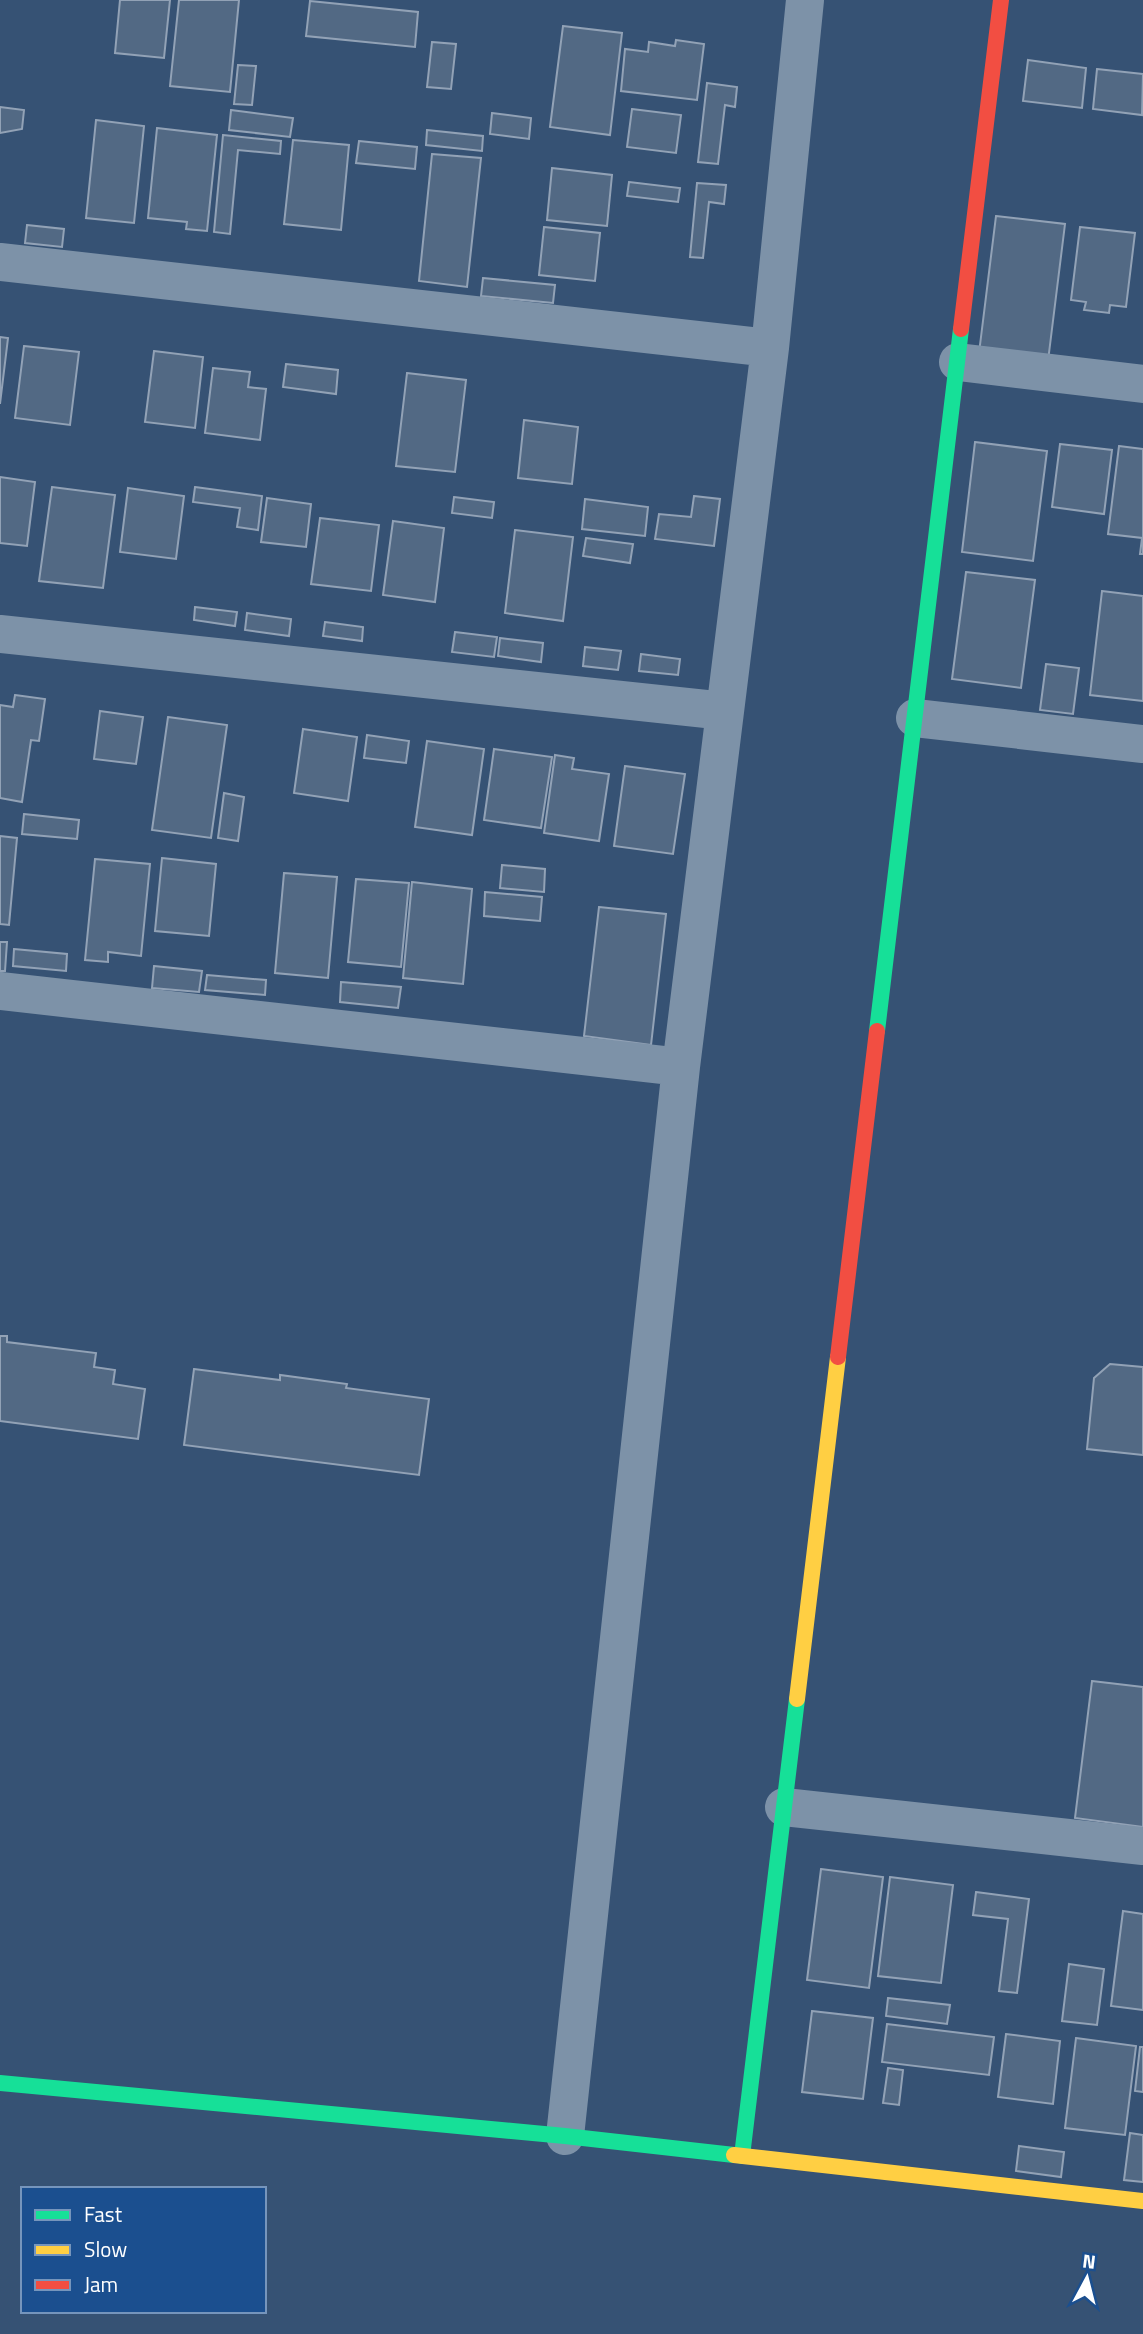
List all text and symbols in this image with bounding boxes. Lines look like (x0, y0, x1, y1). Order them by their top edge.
legend (21, 2187, 266, 2313)
text: Fast (84, 2198, 123, 2230)
text: Slow (84, 2233, 127, 2265)
north arrow (1052, 2243, 1122, 2313)
text: N (1081, 2245, 1097, 2276)
text: Jam (84, 2268, 118, 2300)

